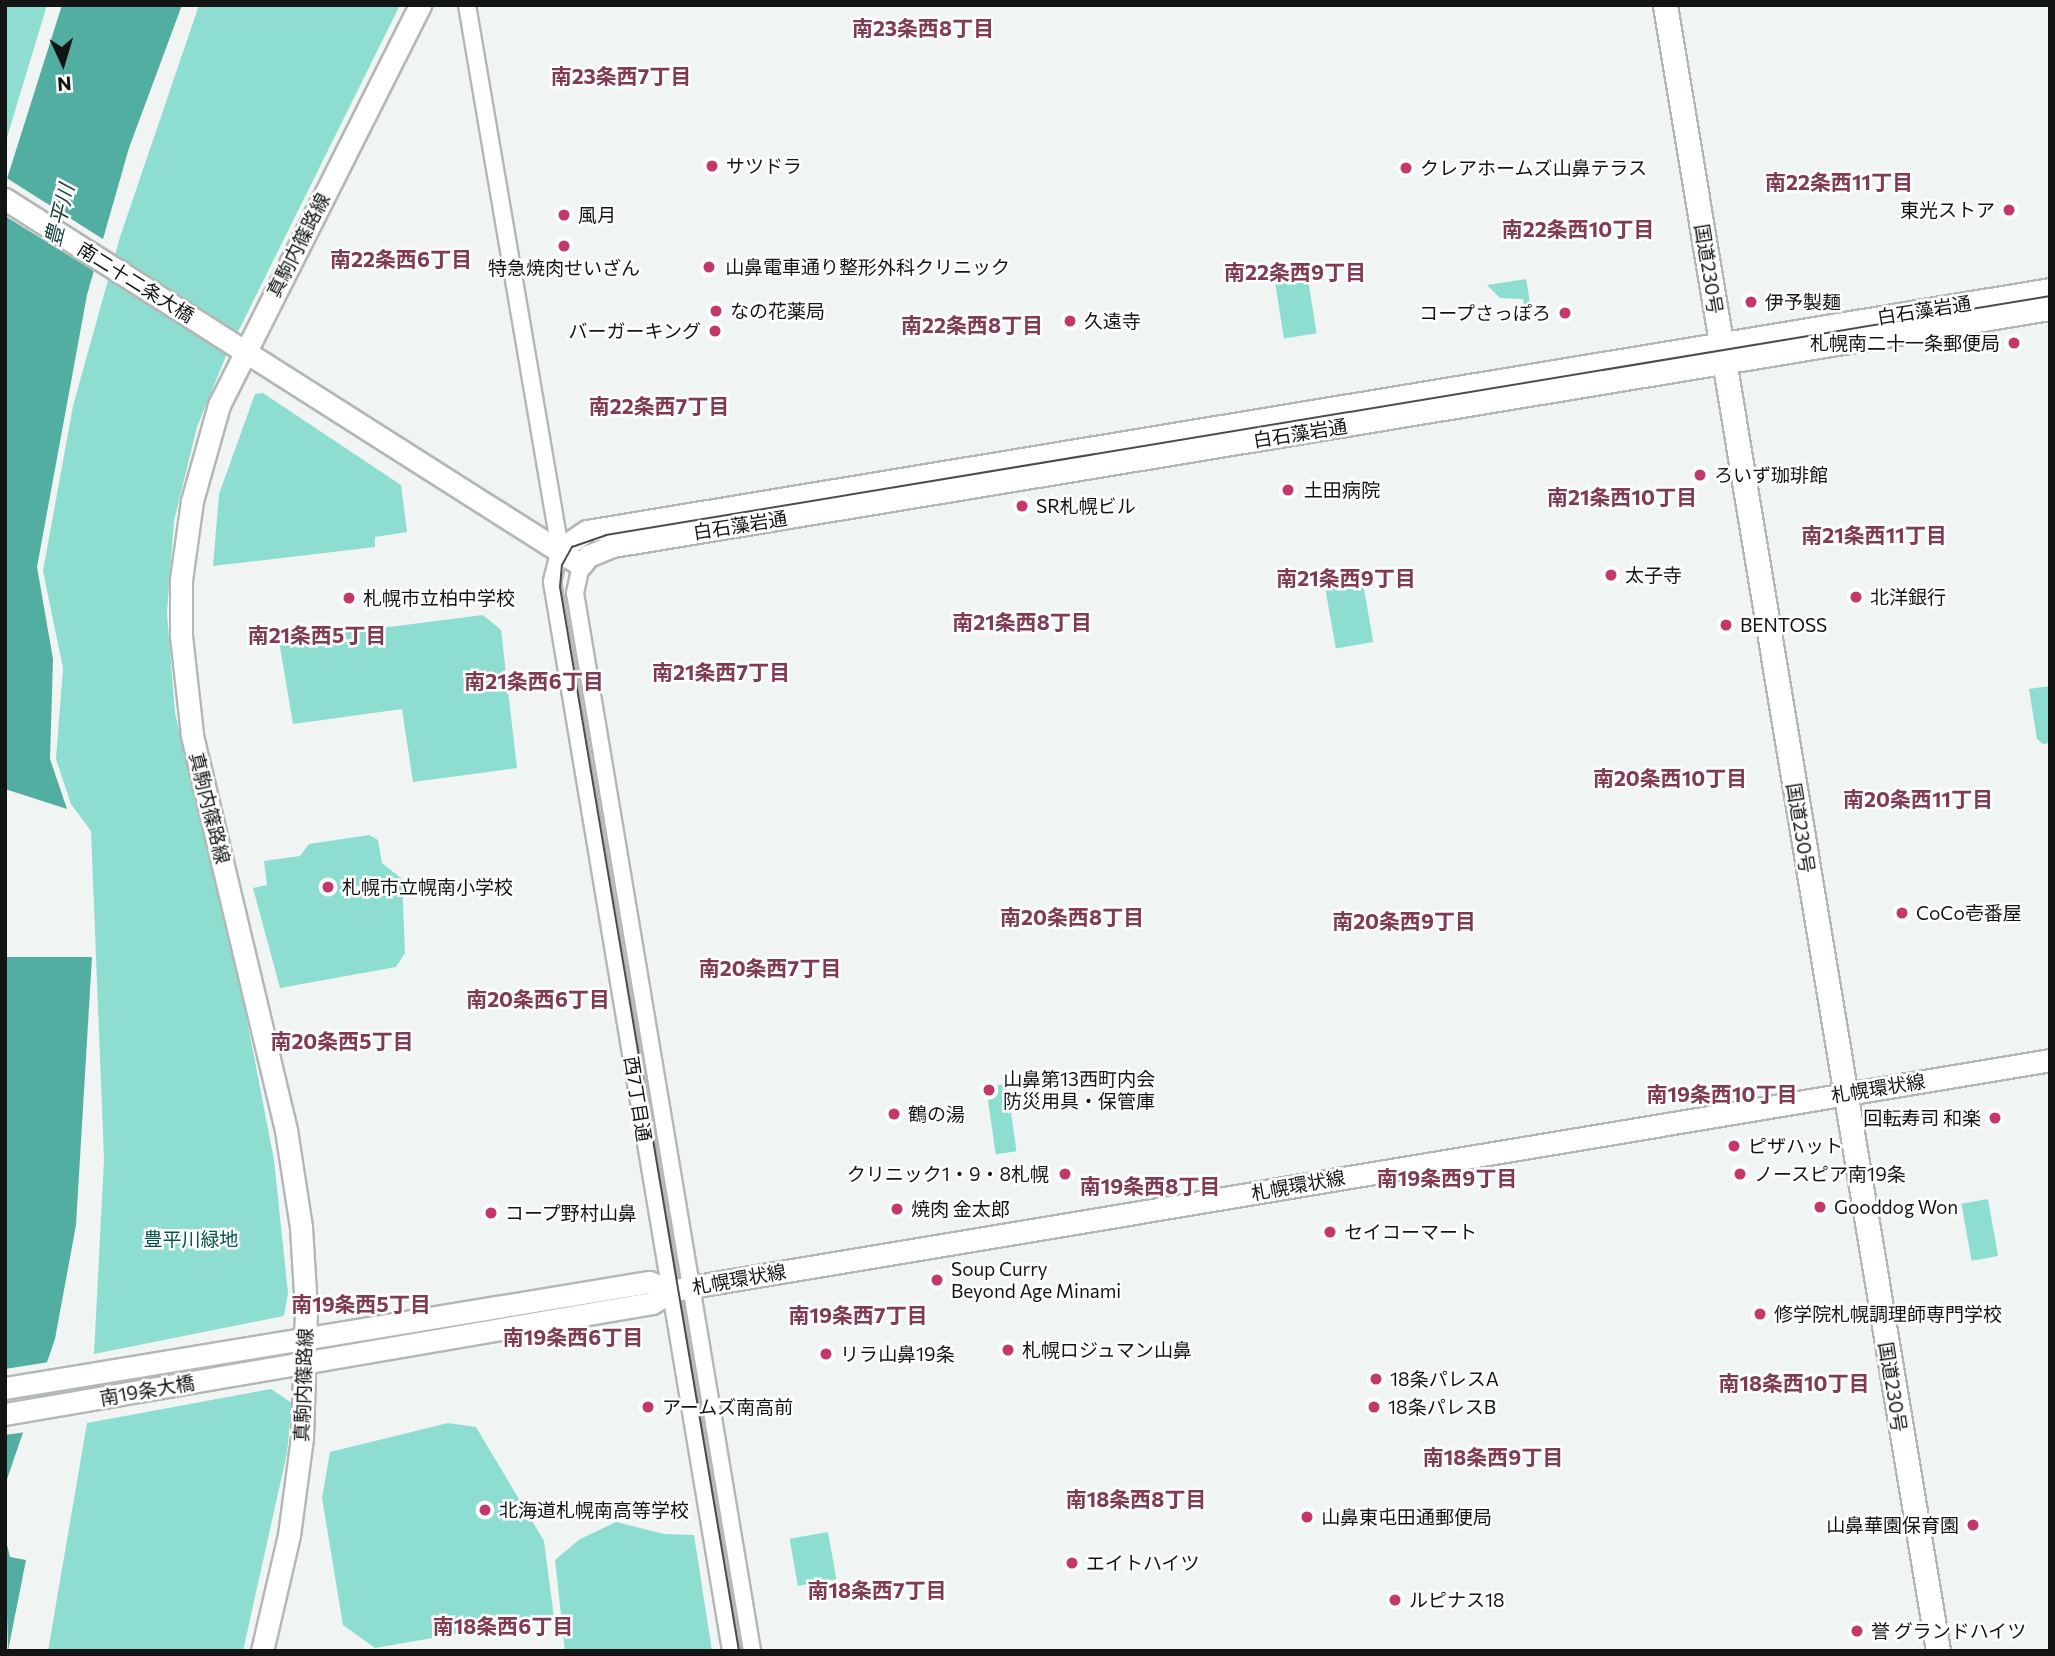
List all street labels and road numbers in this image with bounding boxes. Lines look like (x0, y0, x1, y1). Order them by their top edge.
street label: 真駒内篠路線 (262, 189, 334, 301)
street label: 国道230号 (1691, 222, 1727, 316)
street label: 南二十二条大橋 (74, 237, 198, 327)
street label: 白石藻岩通 (1875, 291, 1973, 329)
street label: 白石藻岩通 (1251, 414, 1349, 452)
street label: 白石藻岩通 (691, 506, 789, 544)
street label: 真駒内篠路線 (185, 750, 235, 866)
street label: 国道230号 (1783, 781, 1819, 875)
street label: 西7丁目通 (620, 1055, 656, 1143)
street label: 札幌環状線 (1829, 1069, 1927, 1107)
street label: 札幌環状線 (1249, 1166, 1347, 1204)
street label: 札幌環状線 (690, 1260, 788, 1298)
street label: 真駒内篠路線 (290, 1328, 316, 1442)
street label: 国道230号 (1875, 1340, 1911, 1434)
street label: 南19条大橋 (98, 1370, 196, 1410)

